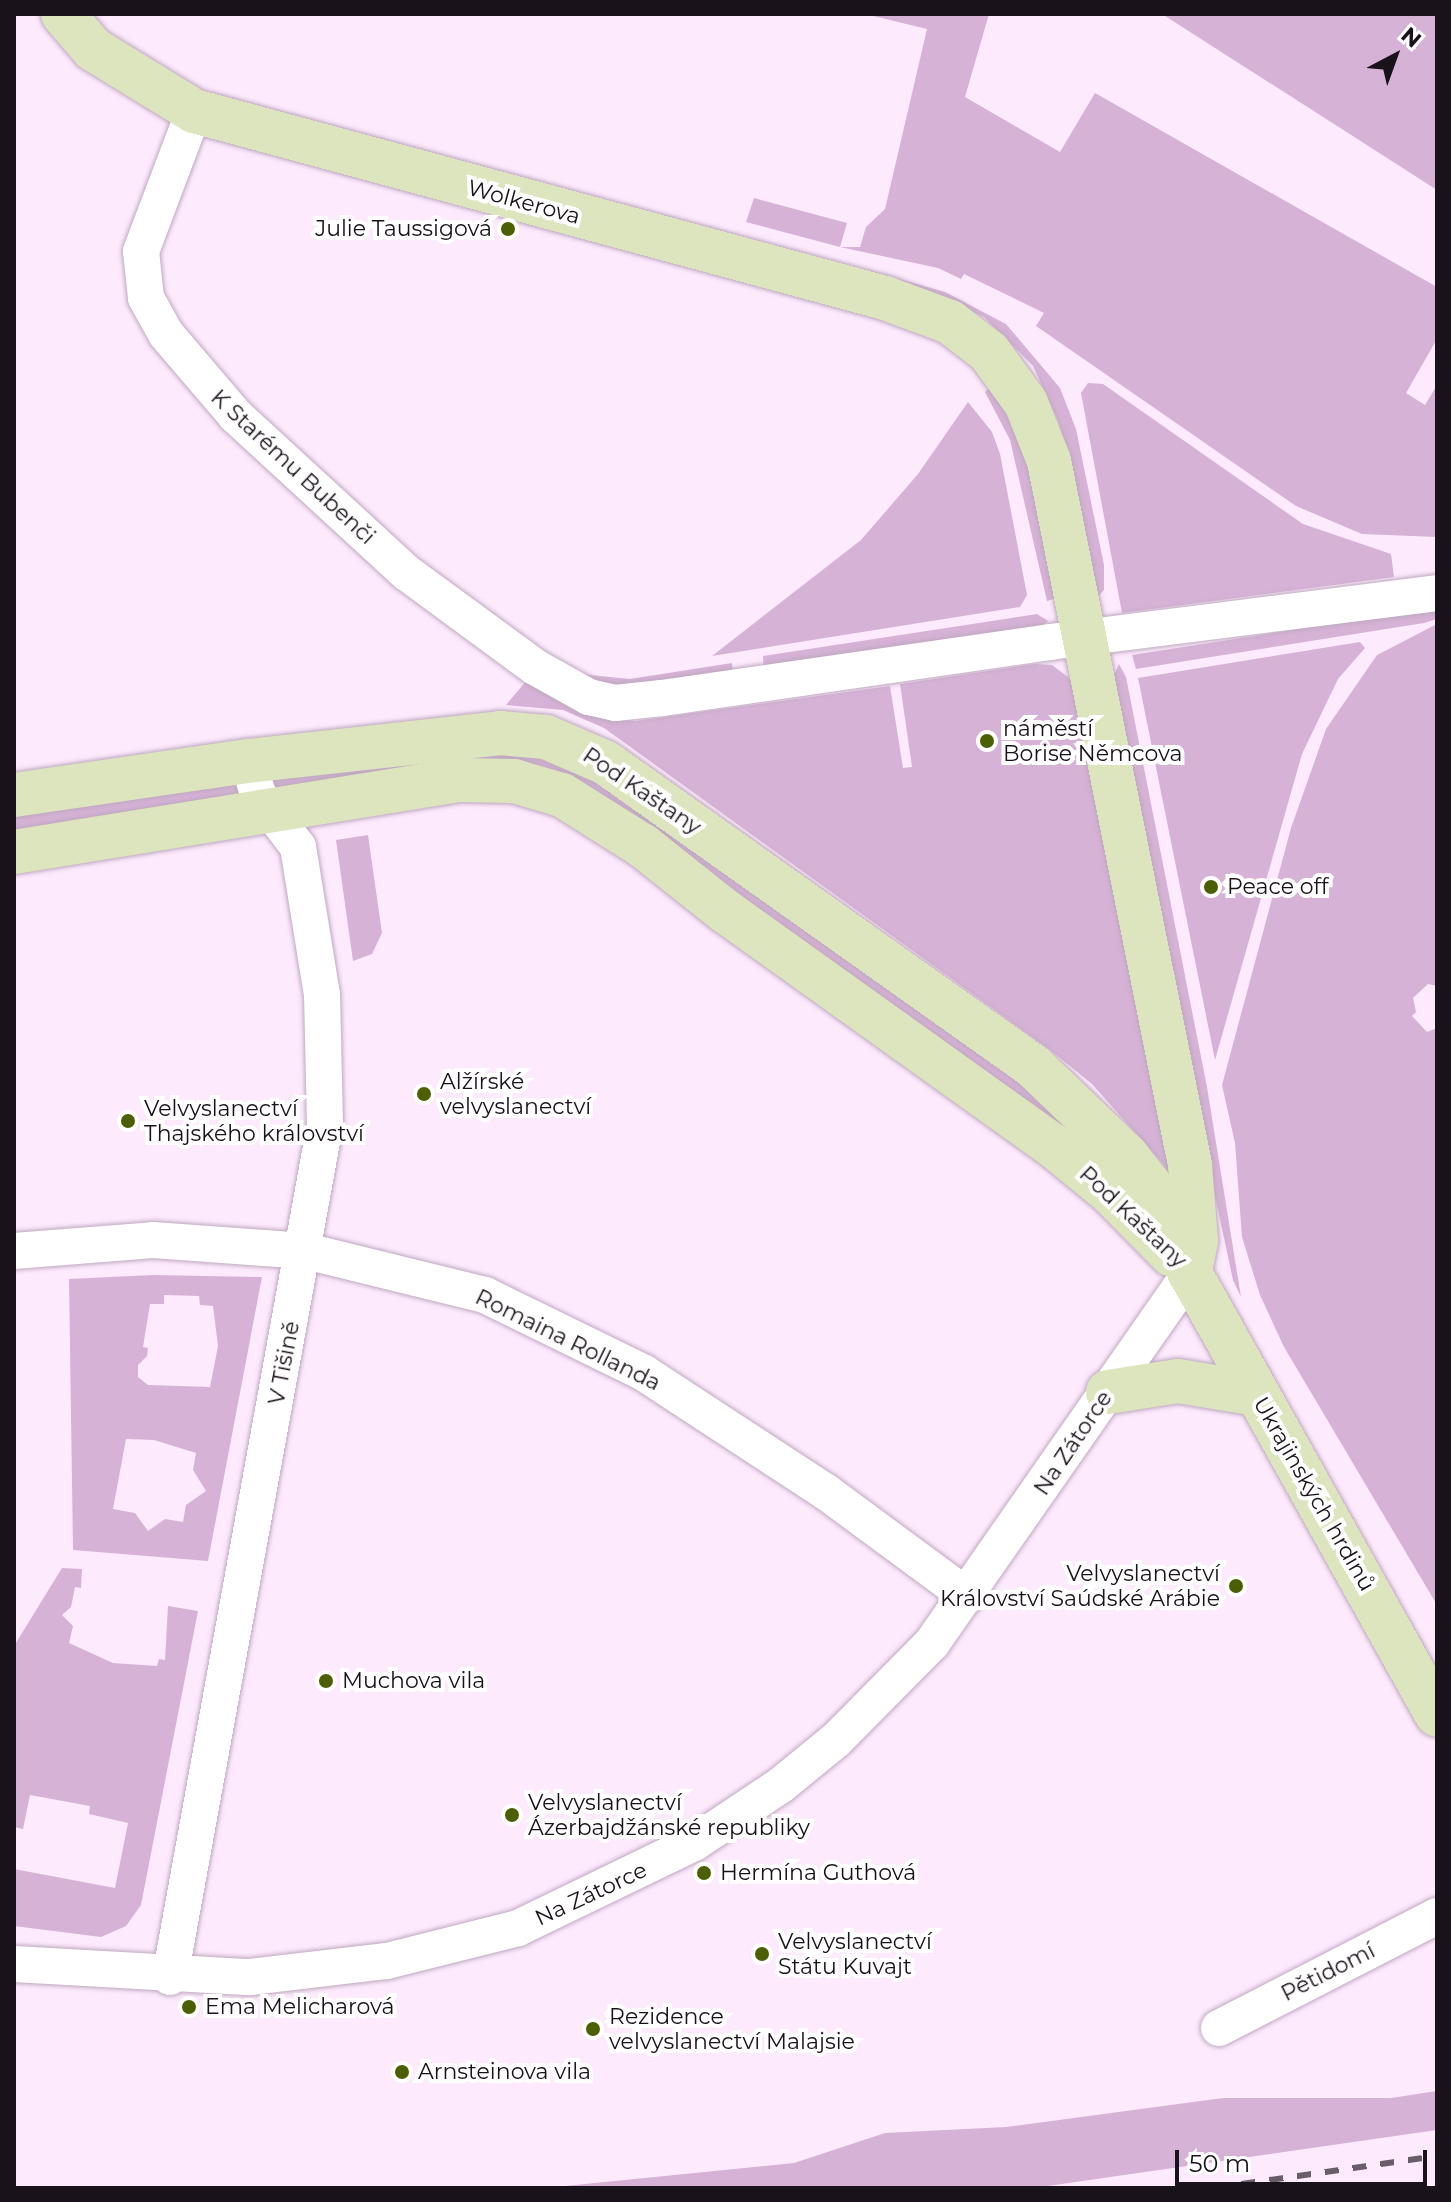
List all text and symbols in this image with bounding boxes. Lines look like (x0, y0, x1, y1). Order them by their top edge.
north arrow (1355, 16, 1435, 96)
text: N (1396, 21, 1427, 54)
street label: Wolkerova (465, 174, 583, 230)
place label: Julie Taussigová (315, 216, 492, 242)
marker: Julie Taussigová (499, 220, 517, 238)
street label: K Starému Bubenči (205, 384, 381, 550)
place label: náměstí Borise Němcova (1003, 715, 1182, 766)
marker: náměstí Borise Němcova (978, 732, 996, 750)
street label: Pod Kaštany (578, 742, 706, 840)
place label: Peace off (1227, 874, 1328, 900)
marker: Peace off (1202, 878, 1220, 896)
place label: Alžírské velvyslanectví (440, 1068, 591, 1120)
marker: Alžírské velvyslanectví (415, 1085, 433, 1103)
place label: Velvyslanectví Thajského království (144, 1095, 364, 1146)
marker: Velvyslanectví Thajského království (119, 1112, 137, 1130)
street label: Pod Kaštany (1074, 1161, 1192, 1273)
street label: Romaina Rollanda (471, 1284, 665, 1396)
street label: V Tišině (263, 1319, 305, 1407)
street label: Na Zátorce (1028, 1386, 1118, 1500)
street label: Ukrajinských hrdinů (1248, 1392, 1380, 1596)
place label: Velvyslanectví Království Saúdské Arábie (940, 1560, 1220, 1612)
marker: Velvyslanectví Království Saúdské Arábie (1227, 1577, 1245, 1595)
place label: Muchova vila (342, 1668, 485, 1694)
marker: Muchova vila (317, 1672, 335, 1690)
place label: Velvyslanectví Ázerbajdžánské republiky (528, 1789, 810, 1840)
marker: Velvyslanectví Ázerbajdžánské republiky (503, 1806, 521, 1824)
street label: Na Zátorce (531, 1857, 651, 1931)
place label: Hermína Guthová (720, 1860, 916, 1886)
marker: Hermína Guthová (695, 1864, 713, 1882)
place label: Velvyslanectví Státu Kuvajt (778, 1928, 932, 1980)
street label: Pětidomí (1277, 1937, 1379, 2007)
marker: Velvyslanectví Státu Kuvajt (753, 1945, 771, 1963)
place label: Ema Melicharová (205, 1994, 394, 2020)
marker: Ema Melicharová (180, 1998, 198, 2016)
place label: Rezidence velvyslanectví Malajsie (609, 2003, 855, 2054)
marker: Rezidence velvyslanectví Malajsie (584, 2020, 602, 2038)
place label: Arnsteinova vila (418, 2059, 591, 2085)
marker: Arnsteinova vila (393, 2063, 411, 2081)
scale bar (1179, 2134, 1431, 2184)
text: 50 m (1189, 2149, 1250, 2178)

